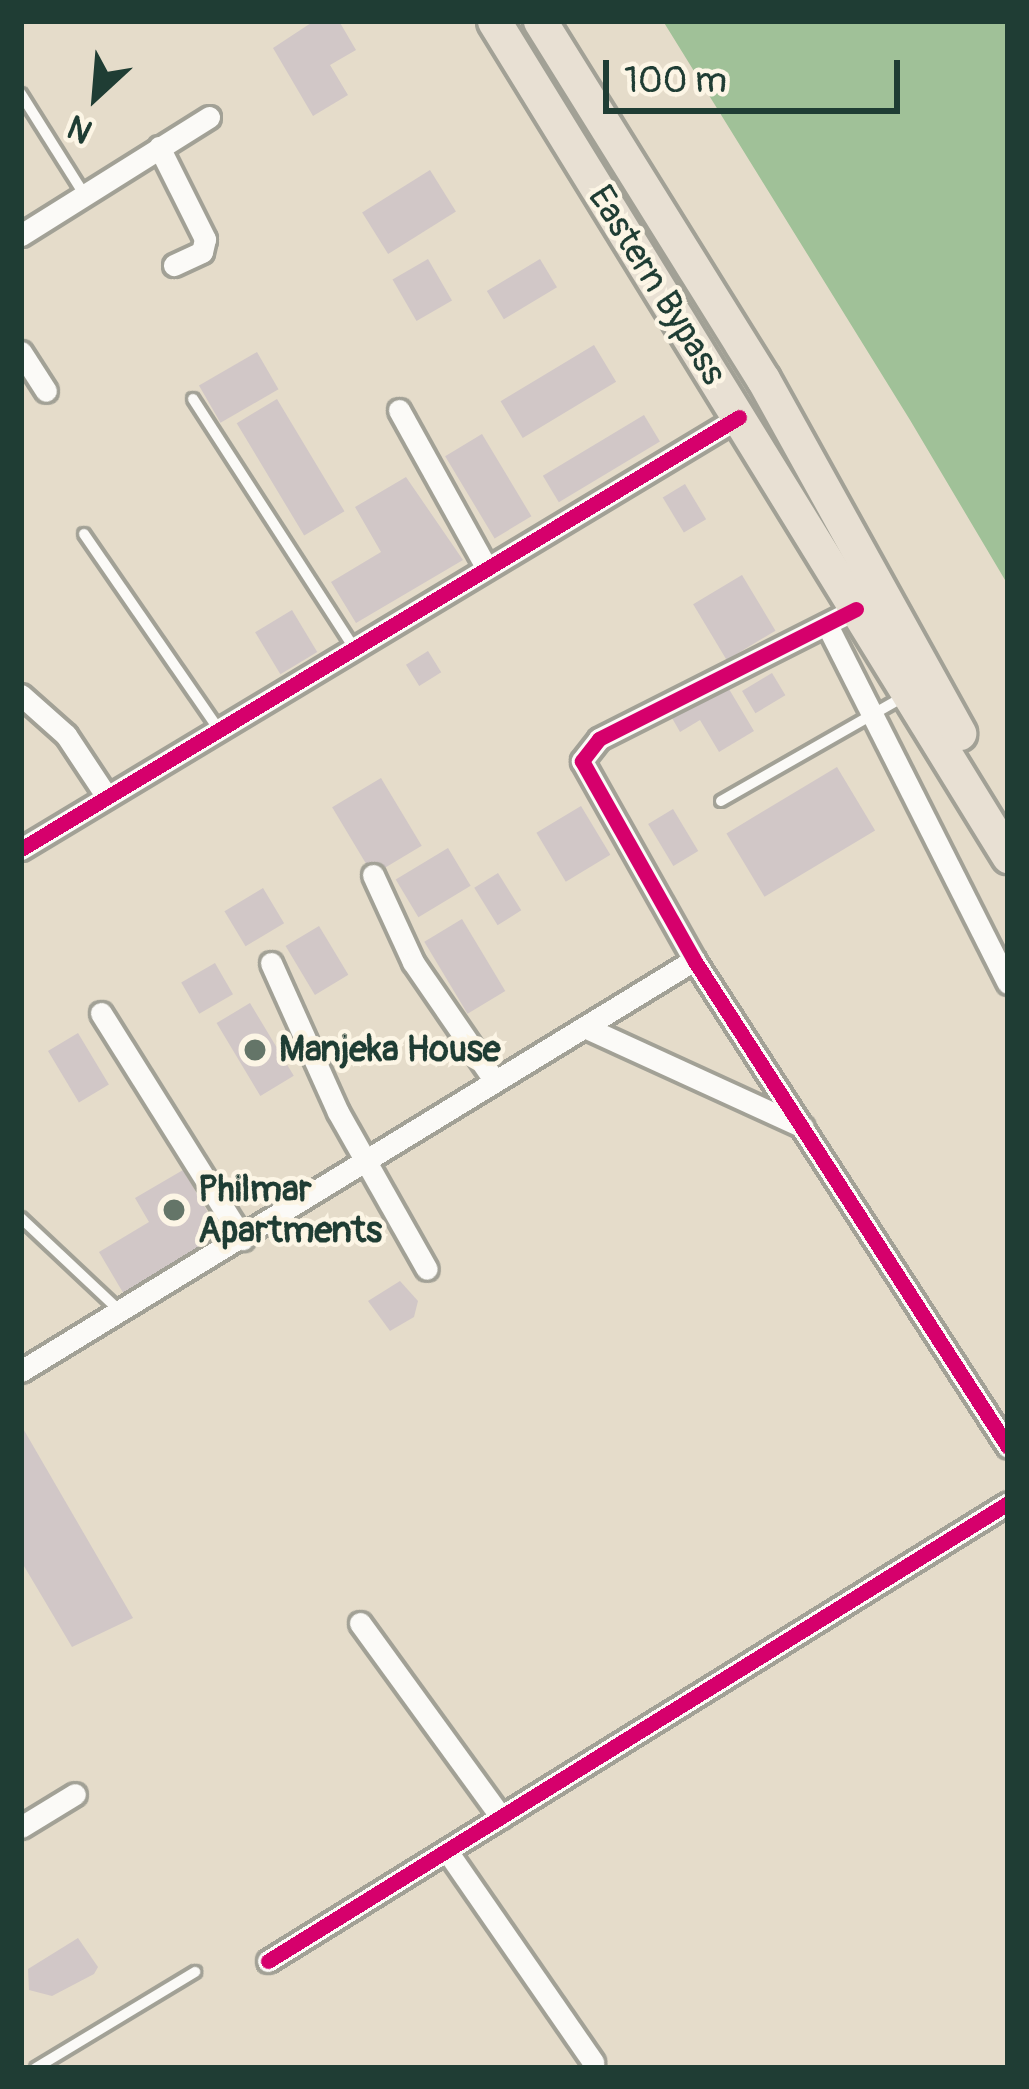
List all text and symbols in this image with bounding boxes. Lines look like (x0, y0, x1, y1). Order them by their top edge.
north arrow (36, 36, 156, 156)
scale bar (609, 36, 906, 110)
text: 100 m (624, 58, 727, 103)
text: N (61, 105, 99, 152)
street label: Eastern Bypass (579, 178, 735, 392)
place label: Manjeka House (279, 1028, 501, 1072)
marker: Manjeka House (242, 1037, 268, 1063)
place label: Philmar Apartments (198, 1167, 382, 1252)
marker: Philmar Apartments (161, 1197, 187, 1223)

